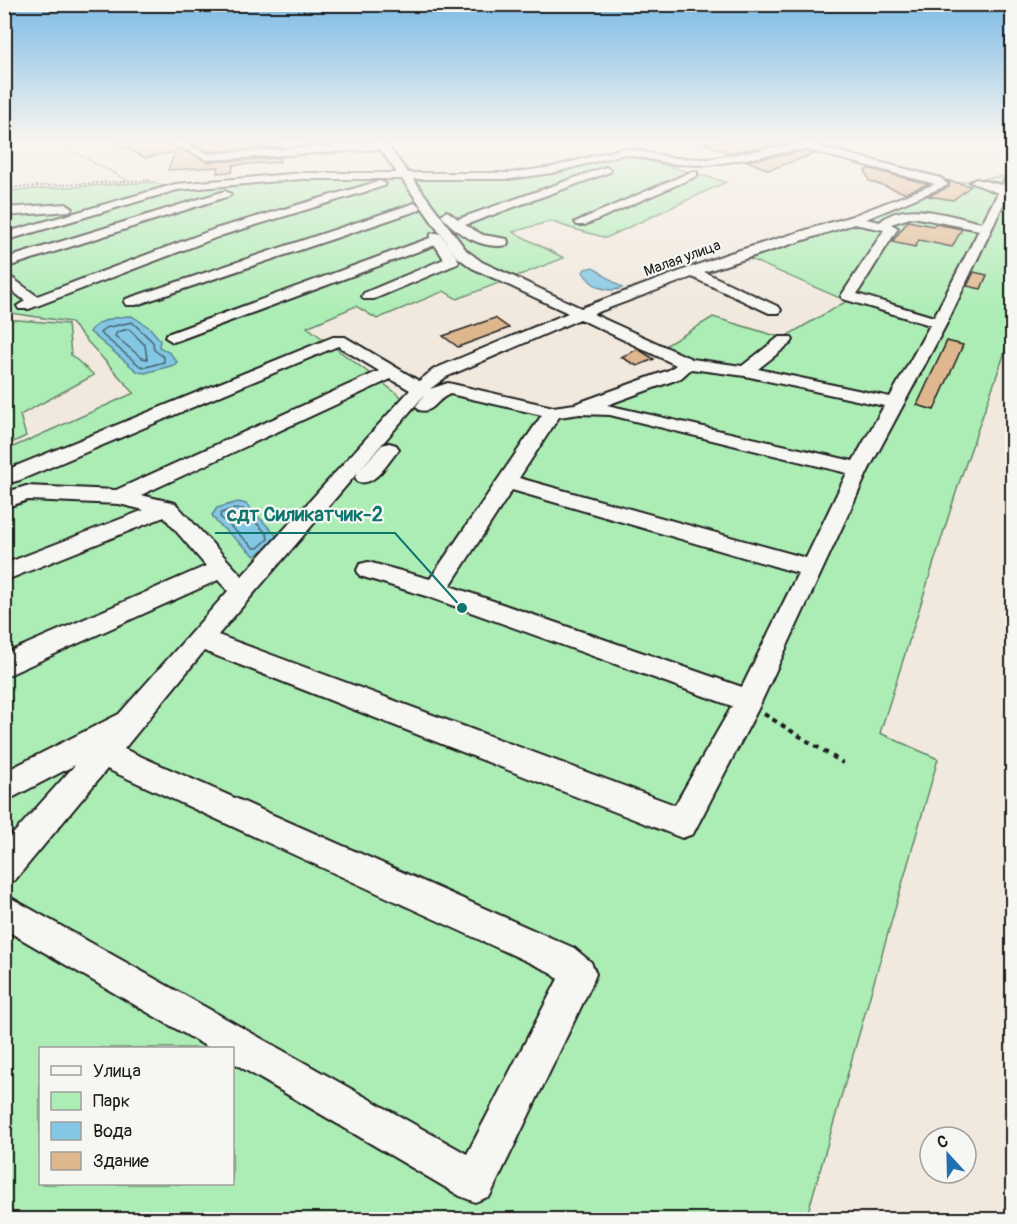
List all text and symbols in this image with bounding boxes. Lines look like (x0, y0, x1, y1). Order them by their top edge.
street label: Малая улица (641, 236, 723, 281)
callout: сдт Силикатчик-2 (215, 495, 395, 533)
text: сдт Силикатчик-2 (226, 502, 383, 527)
legend (39, 1047, 234, 1185)
text: Улица (93, 1060, 141, 1083)
text: Парк (93, 1090, 130, 1113)
text: Вода (93, 1120, 132, 1143)
north arrow (918, 1125, 978, 1185)
text: С (934, 1131, 951, 1153)
text: Здание (93, 1150, 149, 1173)

